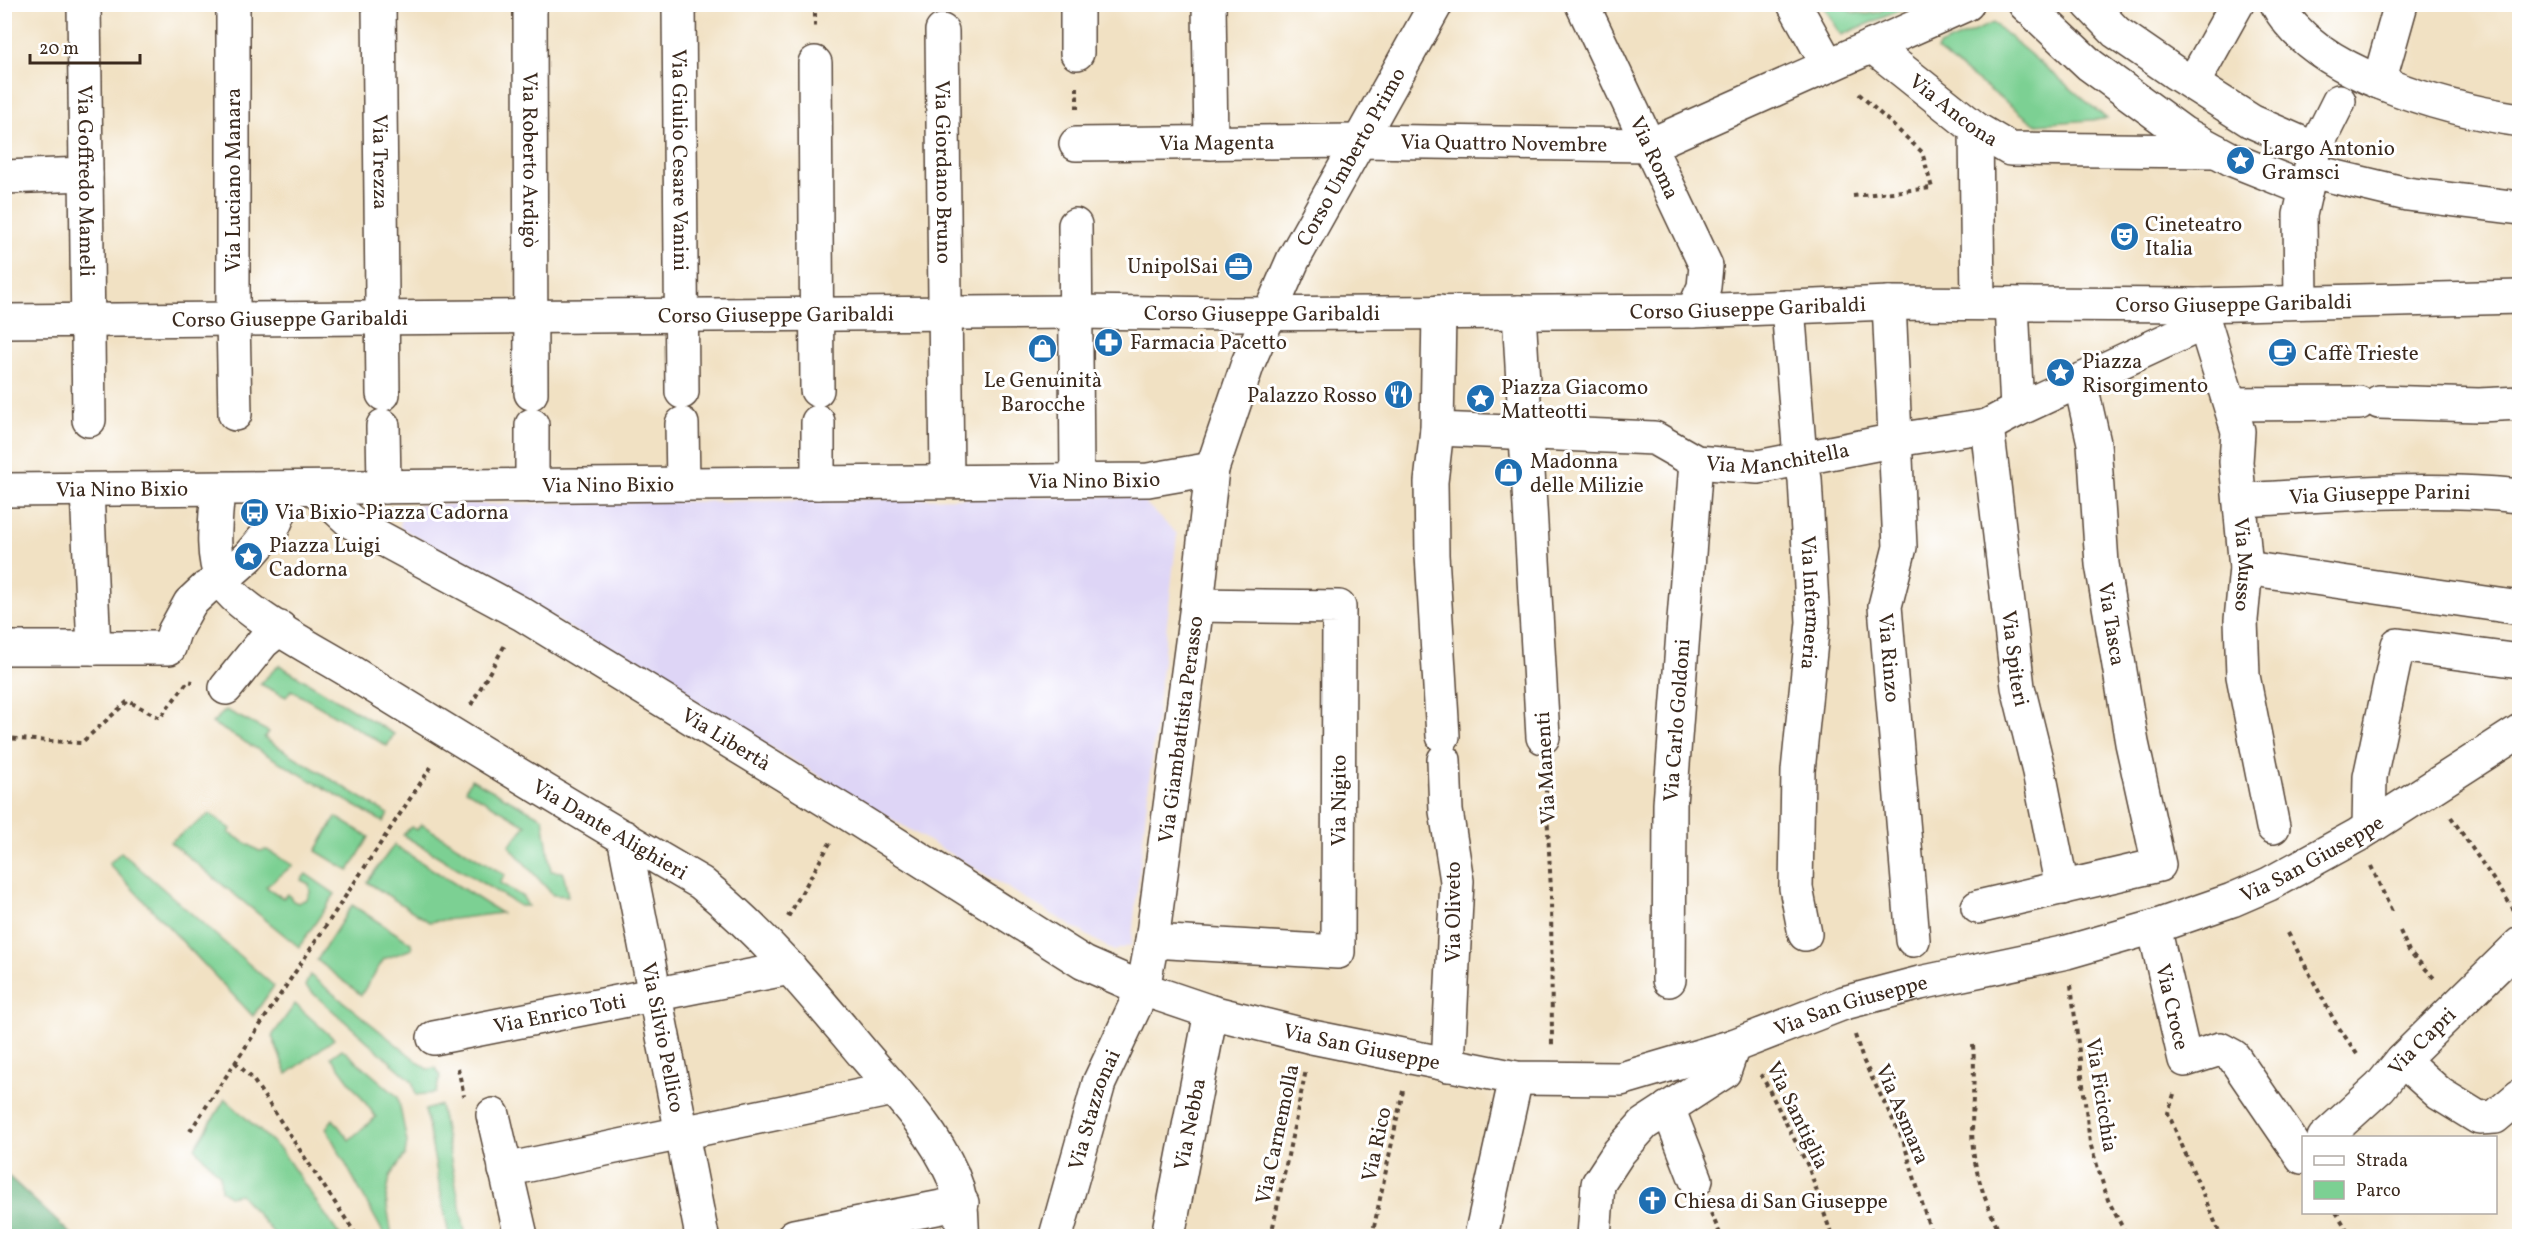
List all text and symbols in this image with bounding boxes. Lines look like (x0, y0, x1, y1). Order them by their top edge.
scale bar (30, 27, 140, 65)
text: 20 m (39, 37, 79, 62)
street label: Via Giulio Cesare Vanini (663, 49, 694, 271)
street label: Corso Umberto Primo (1290, 63, 1414, 252)
street label: Via Ancona (1902, 68, 2003, 155)
street label: Via Roberto Ardigò (514, 72, 544, 248)
street label: Via Giordano Bruno (927, 80, 958, 264)
street label: Via Goffredo Mameli (69, 85, 100, 277)
street label: Via Luciano Manara (220, 88, 249, 272)
street label: Via Roma (1621, 112, 1685, 205)
street label: Via Trezza (364, 114, 394, 210)
street label: Via Magenta (1159, 129, 1275, 159)
street label: Via Quattro Novembre (1400, 129, 1608, 160)
place label: Largo Antonio Gramsci (2262, 135, 2395, 188)
place icon: Largo Antonio Gramsci (2225, 144, 2257, 176)
place label: Cineteatro Italia (2145, 211, 2242, 264)
theatre icon: Cineteatro Italia (2108, 220, 2140, 252)
office icon: UnipolSai (1223, 250, 1255, 282)
place label: UnipolSai (1127, 253, 1218, 282)
street label: Corso Giuseppe Garibaldi (2116, 288, 2352, 321)
street label: Corso Giuseppe Garibaldi (1630, 291, 1867, 327)
street label: Corso Giuseppe Garibaldi (1144, 300, 1380, 330)
street label: Corso Giuseppe Garibaldi (658, 301, 894, 332)
street label: Corso Giuseppe Garibaldi (172, 305, 408, 336)
pharmacy icon: Farmacia Pacetto (1093, 326, 1125, 358)
place label: Farmacia Pacetto (1130, 329, 1287, 358)
shop icon: Le Genuinità Barocche (1027, 333, 1059, 365)
cafe icon: Caffè Trieste (2267, 337, 2299, 369)
place label: Caffè Trieste (2304, 340, 2419, 369)
place label: Piazza Risorgimento (2082, 348, 2208, 401)
place icon: Piazza Risorgimento (2045, 357, 2077, 389)
place label: Le Genuinità Barocche (984, 367, 1102, 420)
place label: Piazza Giacomo Matteotti (1501, 374, 1648, 427)
restaurant icon: Palazzo Rosso (1382, 379, 1414, 411)
place label: Palazzo Rosso (1247, 382, 1377, 411)
place icon: Piazza Giacomo Matteotti (1464, 383, 1496, 415)
street label: Via Manchitella (1705, 436, 1852, 483)
place label: Madonna delle Milizie (1530, 448, 1644, 501)
shop icon: Madonna delle Milizie (1493, 457, 1525, 489)
street label: Via Nino Bixio (1028, 465, 1163, 497)
street label: Via Nino Bixio (542, 471, 674, 501)
street label: Via Nino Bixio (56, 475, 188, 506)
street label: Via Giuseppe Parini (2288, 478, 2471, 513)
bus stop icon: Via Bixio-Piazza Cadorna (238, 496, 270, 528)
place label: Via Bixio-Piazza Cadorna (275, 499, 509, 528)
street label: Via Musso (2225, 516, 2259, 613)
place label: Piazza Luigi Cadorna (269, 532, 381, 585)
street label: Via Infermeria (1792, 535, 1827, 671)
place icon: Piazza Luigi Cadorna (232, 541, 264, 573)
street label: Via Tasca (2090, 580, 2131, 668)
street label: Via Spiteri (1993, 609, 2035, 710)
street label: Via Rinzo (1870, 612, 1906, 704)
street label: Via Giambattista Perasso (1152, 614, 1211, 845)
street label: Via Carlo Goldoni (1657, 638, 1699, 803)
street label: Via Libertà (675, 702, 776, 779)
street label: Via Manenti (1529, 711, 1564, 825)
street label: Via Nigito (1325, 754, 1355, 846)
street label: Via Dante Alighieri (526, 773, 692, 888)
street label: Via San Giuseppe (2236, 809, 2390, 911)
street label: Via Oliveto (1440, 861, 1469, 963)
street label: Via Silvio Pellico (633, 960, 691, 1115)
street label: Via Croce (2147, 961, 2195, 1053)
street label: Via San Giuseppe (1770, 969, 1930, 1045)
street label: Via Enrico Toti (491, 988, 629, 1042)
street label: Via Capri (2382, 1001, 2463, 1082)
street label: Via San Giuseppe (1280, 1017, 1443, 1078)
street label: Via Ficicchia (2077, 1036, 2124, 1154)
street label: Via Stazzonai (1062, 1045, 1129, 1174)
street label: Via Santiglia (1758, 1057, 1835, 1174)
street label: Via Asmara (1867, 1060, 1936, 1169)
street label: Via Carnemolla (1249, 1062, 1307, 1207)
street label: Via Nebba (1168, 1076, 1214, 1173)
street label: Via Rico (1355, 1104, 1400, 1184)
legend (2302, 1136, 2497, 1214)
text: Strada (2356, 1149, 2408, 1174)
text: Parco (2356, 1179, 2401, 1204)
church icon: Chiesa di San Giuseppe (1637, 1185, 1669, 1217)
place label: Chiesa di San Giuseppe (1674, 1188, 1888, 1217)

